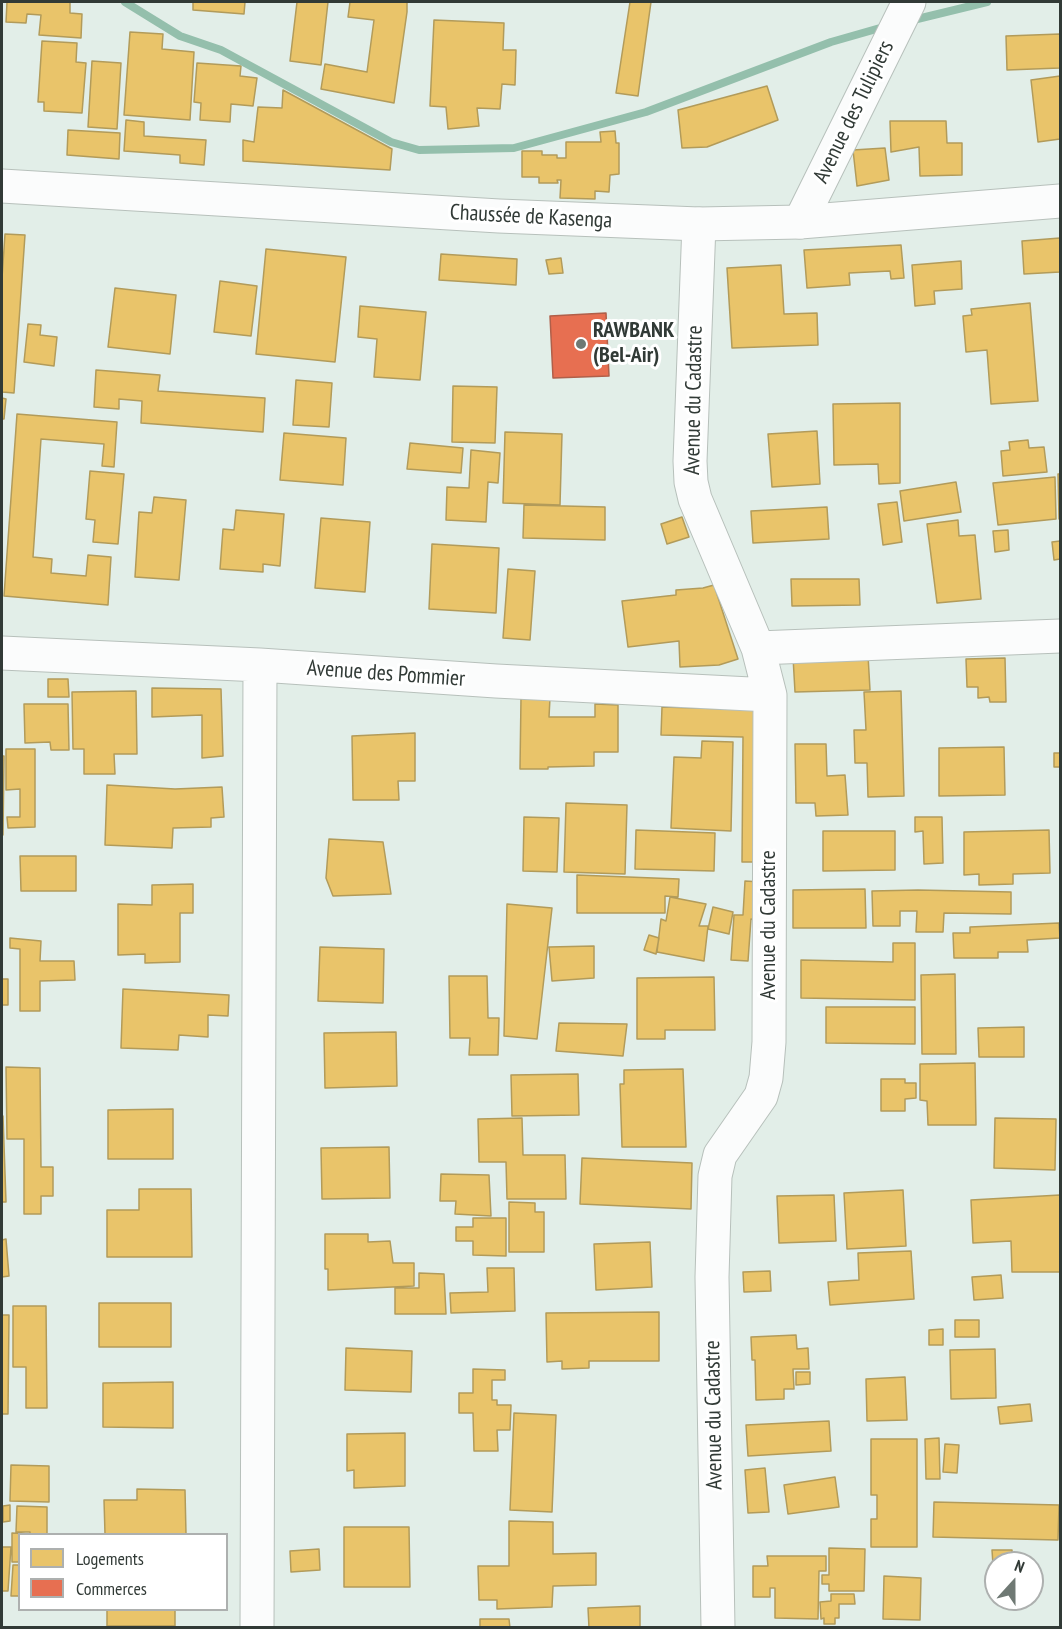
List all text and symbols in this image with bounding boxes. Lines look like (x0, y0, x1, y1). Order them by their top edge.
street label: Avenue des Tulipiers (808, 36, 900, 188)
street label: Chaussée de Kasenga (449, 200, 613, 234)
place label: RAWBANK (Bel-Air) (593, 318, 674, 370)
street label: Avenue du Cadastre (679, 325, 709, 475)
marker: RAWBANK (Bel-Air) (574, 337, 588, 351)
street label: Avenue des Pommier (306, 655, 466, 693)
street label: Avenue du Cadastre (756, 850, 782, 1000)
street label: Avenue du Cadastre (699, 1340, 729, 1490)
legend (18, 1533, 228, 1611)
text: Logements (76, 1547, 144, 1570)
north arrow (984, 1551, 1044, 1611)
text: N (1012, 1555, 1027, 1577)
text: Commerces (76, 1577, 147, 1600)

